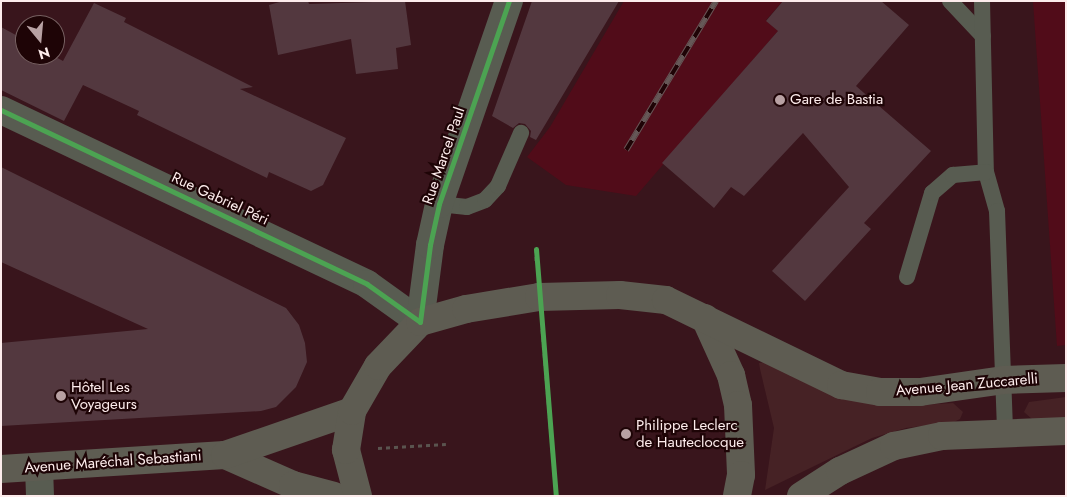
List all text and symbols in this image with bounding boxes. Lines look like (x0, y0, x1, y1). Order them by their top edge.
north arrow (15, 15, 65, 65)
text: N (36, 42, 52, 65)
place label: Gare de Bastia (790, 91, 883, 109)
marker: Gare de Bastia (774, 94, 786, 106)
street label: Rue Marcel Paul (419, 105, 469, 207)
street label: Rue Gabriel Péri (169, 169, 271, 229)
street label: Avenue Jean Zuccarelli (895, 370, 1039, 400)
place label: Hôtel Les Voyageurs (71, 378, 137, 413)
marker: Hôtel Les Voyageurs (55, 390, 67, 402)
place label: Philippe Leclerc de Hauteclocque (636, 416, 744, 451)
marker: Philippe Leclerc de Hauteclocque (620, 428, 632, 440)
street label: Avenue Maréchal Sebastiani (24, 447, 202, 477)

